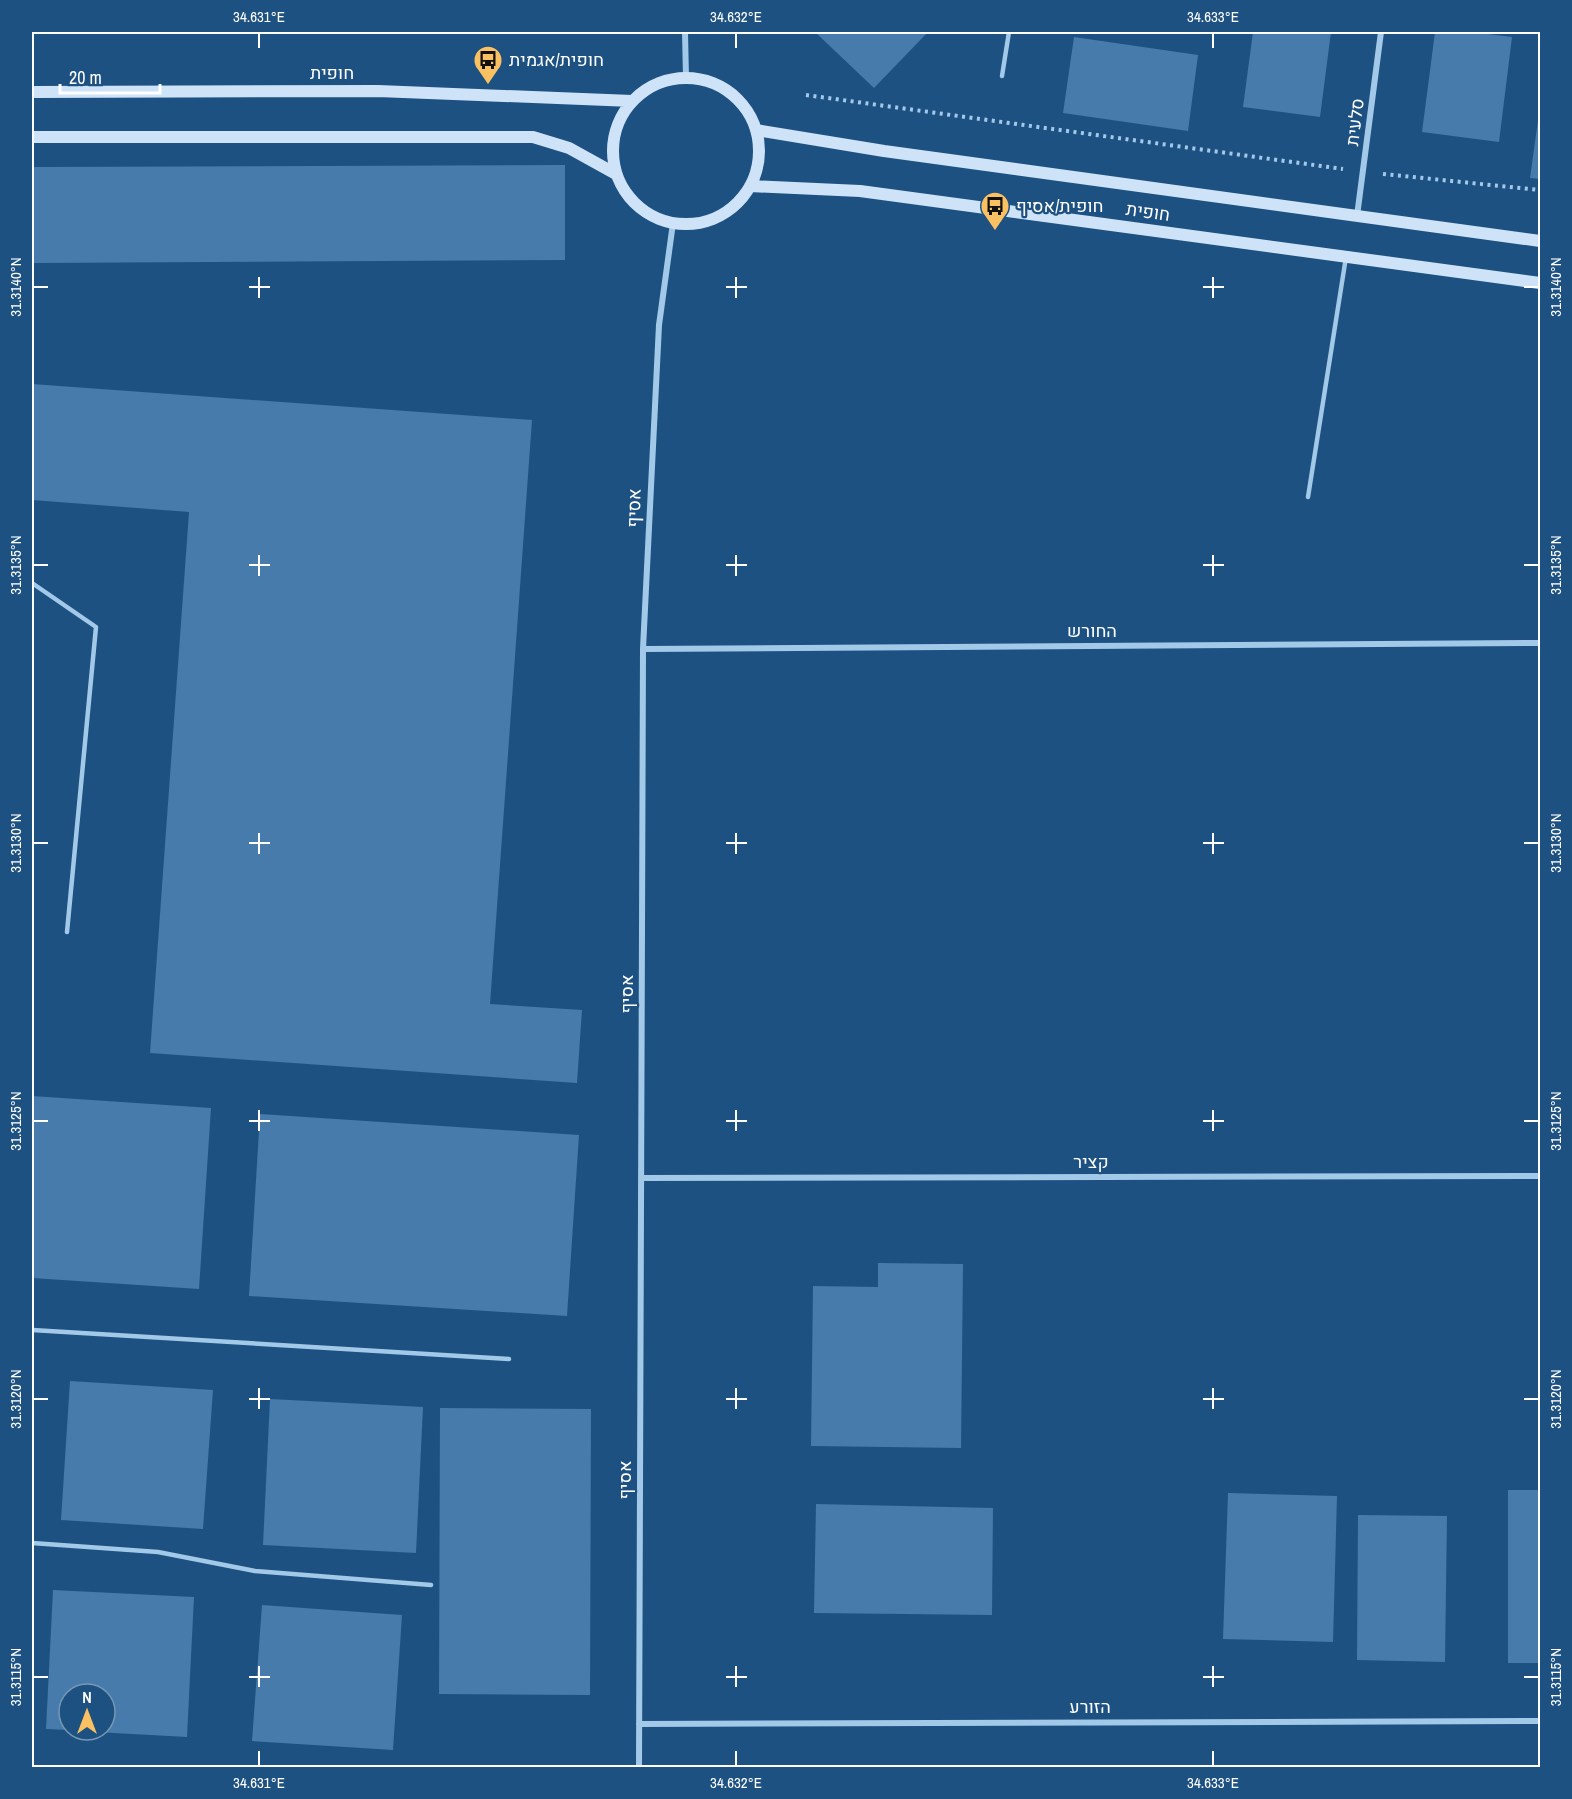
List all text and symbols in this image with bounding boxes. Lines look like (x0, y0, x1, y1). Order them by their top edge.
text: 34.631°E (233, 6, 285, 27)
text: 34.632°E (710, 6, 762, 27)
text: 34.633°E (1187, 6, 1239, 27)
bus stop icon: חופית/אגמית (472, 44, 504, 86)
place label: חופית/אגמית (509, 47, 604, 72)
scale bar (60, 57, 160, 95)
street label: חופית (310, 60, 354, 85)
text: 20 m (69, 65, 102, 90)
street label: סלעית (1339, 97, 1370, 147)
bus stop icon: חופית/אסיף (979, 190, 1011, 232)
place label: חופית/אסיף (1016, 193, 1103, 218)
street label: חופית (1124, 196, 1172, 227)
text: 31.3140°N (5, 257, 26, 317)
text: 31.3140°N (1545, 257, 1566, 317)
street label: אסיף (620, 488, 647, 528)
text: 31.3135°N (5, 535, 26, 595)
text: 31.3135°N (1545, 535, 1566, 595)
street label: החורש (1067, 618, 1117, 643)
text: 31.3130°N (5, 813, 26, 873)
text: 31.3130°N (1545, 813, 1566, 873)
street label: אסיף (614, 974, 639, 1014)
text: 31.3125°N (5, 1091, 26, 1151)
text: 31.3125°N (1545, 1091, 1566, 1151)
street label: קציר (1073, 1149, 1109, 1174)
text: 31.3120°N (5, 1369, 26, 1429)
text: 31.3120°N (1545, 1369, 1566, 1429)
street label: אסיף (612, 1460, 637, 1500)
text: 31.3115°N (5, 1648, 26, 1706)
text: 31.3115°N (1545, 1648, 1566, 1706)
north arrow (57, 1682, 117, 1742)
text: N (82, 1686, 92, 1708)
street label: הזורע (1069, 1694, 1111, 1719)
text: 34.631°E (233, 1772, 285, 1793)
text: 34.632°E (710, 1772, 762, 1793)
text: 34.633°E (1187, 1772, 1239, 1793)

